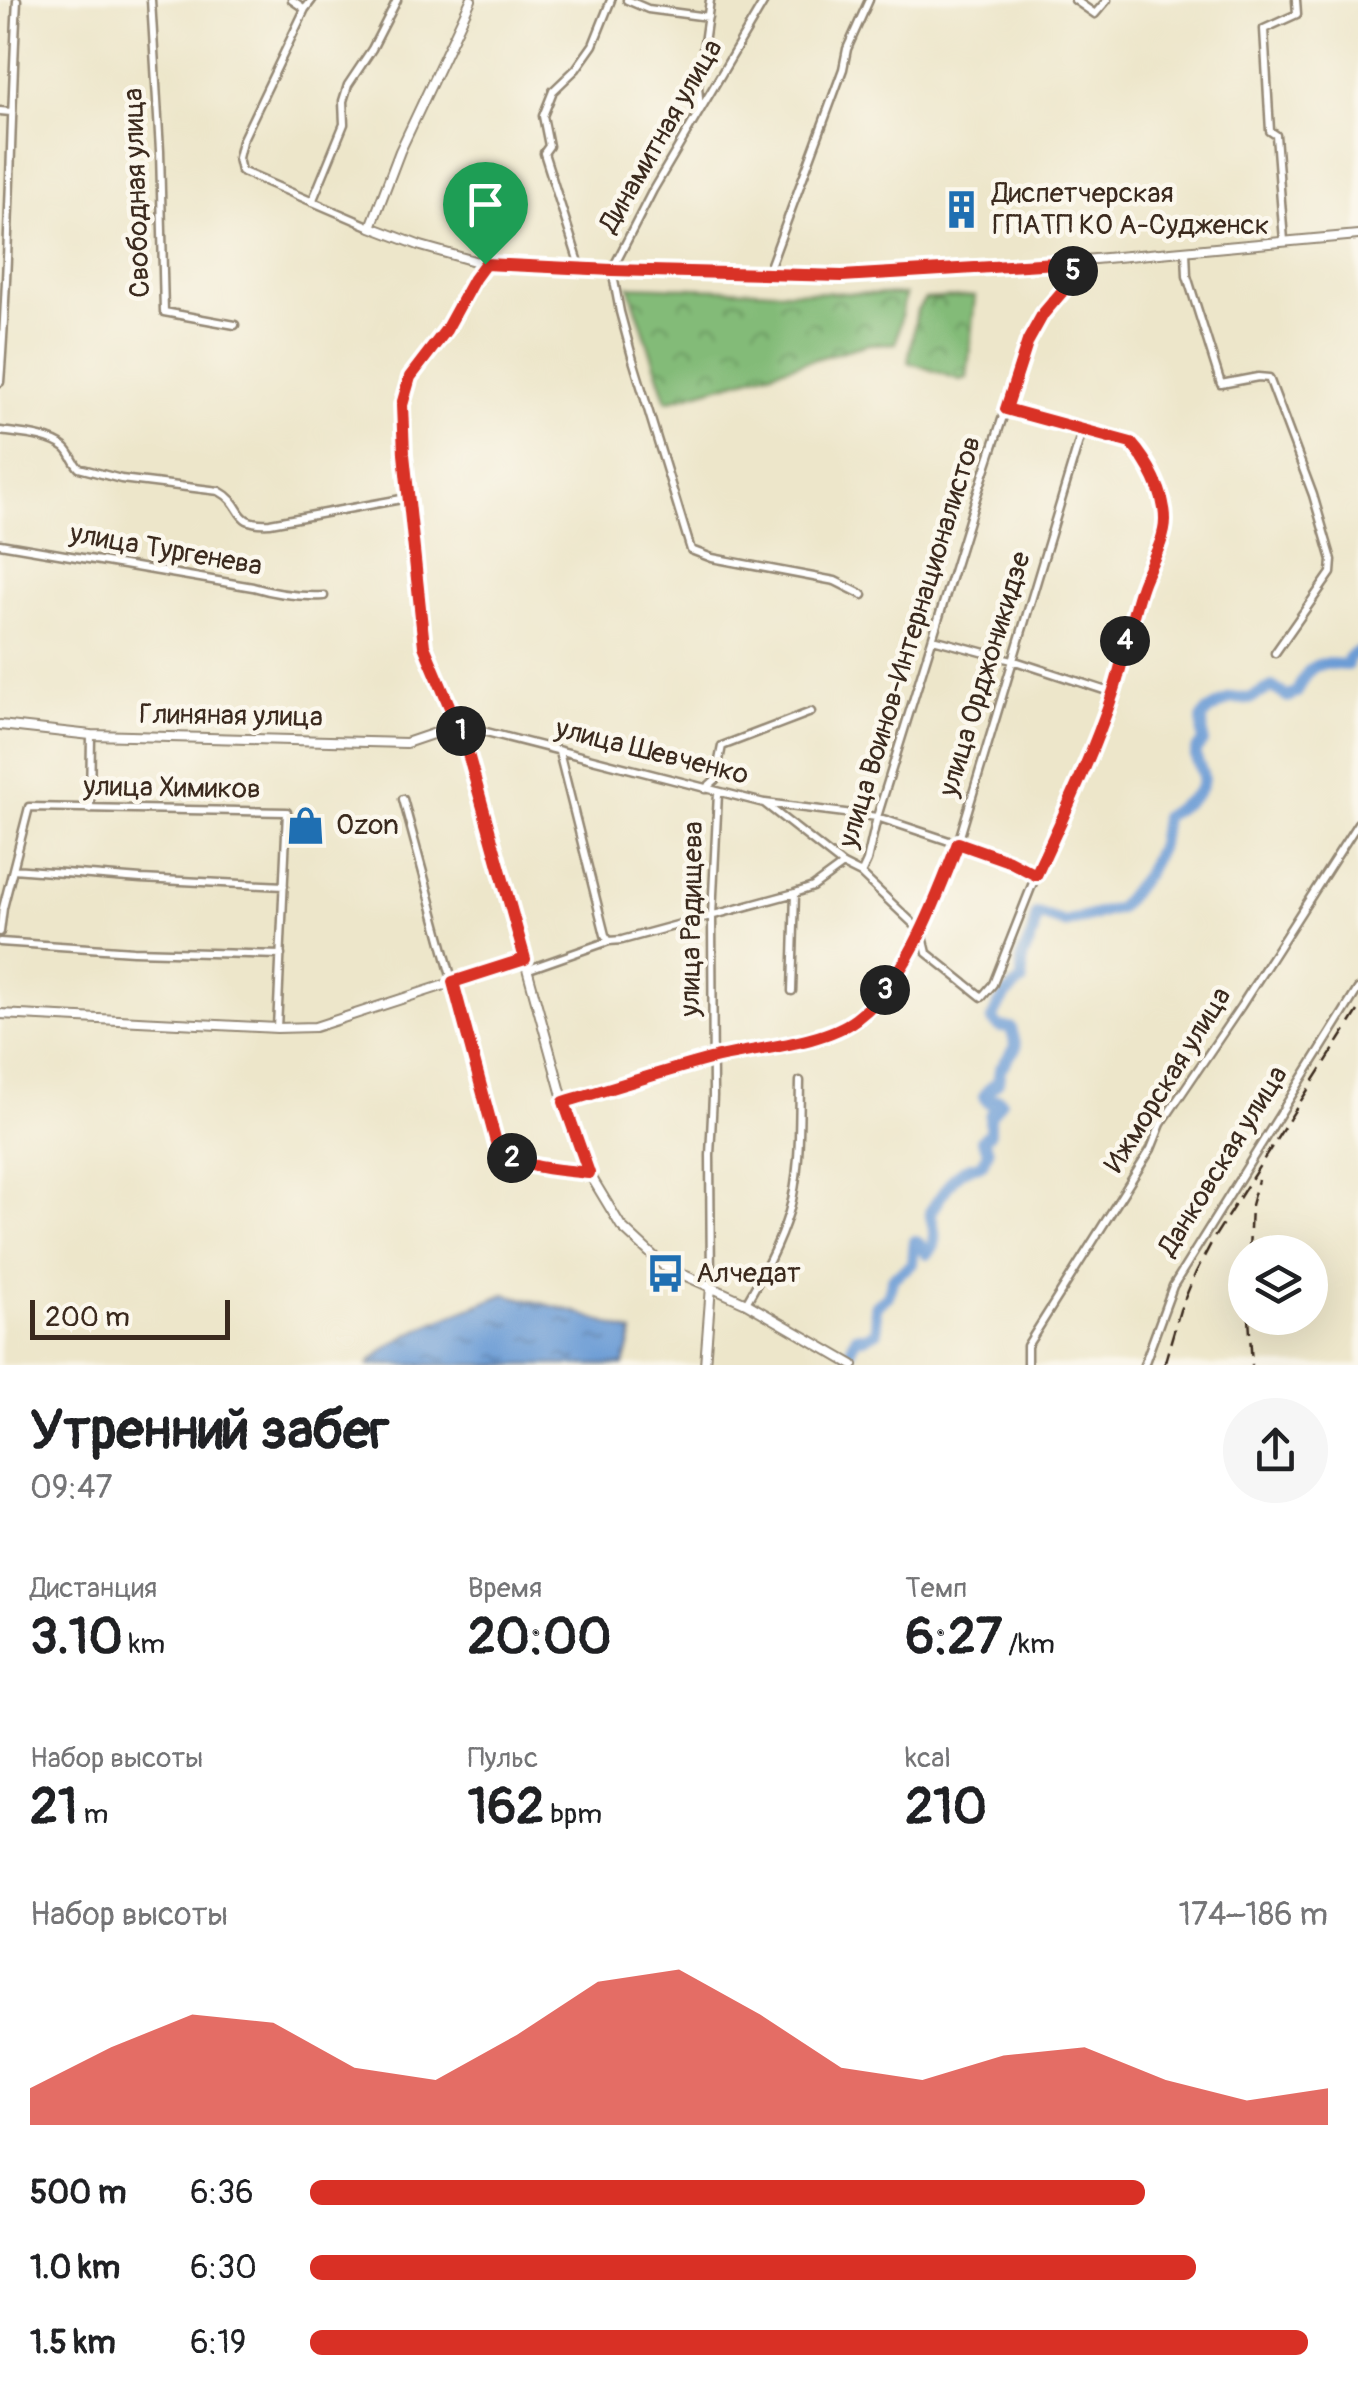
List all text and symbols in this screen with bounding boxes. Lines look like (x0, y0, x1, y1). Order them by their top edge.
street label: Динамитная улица (591, 33, 730, 240)
street label: Свободная улица (116, 87, 158, 299)
pin (443, 162, 528, 265)
place label: Диспетчерская ГПАТП КО А-Судженск (991, 176, 1269, 243)
icon: arrive (458, 177, 513, 232)
building icon: Диспетчерская ГПАТП КО А-Судженск (941, 188, 983, 230)
pin: 5 (1048, 246, 1098, 296)
text: 5 (1065, 253, 1081, 288)
street label: улица Воинов-Интернационалистов (830, 432, 989, 853)
street label: улица Тургенева (66, 516, 265, 584)
street label: улица Орджоникидзе (931, 547, 1039, 802)
pin: 4 (1100, 616, 1150, 666)
text: 4 (1117, 623, 1133, 658)
street label: Глиняная улица (139, 697, 323, 735)
pin: 1 (436, 706, 486, 756)
street label: улица Шевченко (551, 711, 752, 793)
text: 1 (456, 713, 466, 748)
street label: улица Химиков (82, 769, 261, 807)
shop icon: Ozon (285, 804, 327, 846)
place label: Ozon (336, 808, 399, 843)
street label: улица Радищева (673, 821, 711, 1018)
pin: 3 (860, 965, 910, 1015)
text: 3 (877, 972, 893, 1007)
street label: Ижморская улица (1097, 981, 1239, 1179)
street label: Данковская улица (1150, 1059, 1296, 1263)
pin: 2 (487, 1133, 537, 1183)
text: 2 (504, 1140, 520, 1175)
map controls (1228, 1235, 1328, 1335)
button: layers (1228, 1235, 1328, 1335)
bus stop icon: Алчедат (645, 1252, 687, 1294)
place label: Алчедат (696, 1256, 801, 1291)
scale bar (30, 1295, 230, 1340)
text: 200 m (45, 1300, 130, 1335)
text: Утренний забег (30, 1396, 389, 1465)
button: share (1223, 1398, 1328, 1503)
text: 09:47 (30, 1468, 112, 1508)
text: Дистанция (30, 1571, 157, 1606)
text: Время (468, 1571, 542, 1606)
text: Темп (905, 1571, 967, 1606)
text: 3.10 (30, 1606, 123, 1669)
text: 20:00 (468, 1606, 611, 1669)
text: 6:27 (905, 1606, 1002, 1669)
text: km (123, 1627, 165, 1662)
text: /km (1002, 1627, 1055, 1662)
text: Набор высоты (30, 1741, 203, 1776)
text: Пульс (468, 1741, 538, 1776)
text: kcal (905, 1741, 951, 1776)
text: 21 (30, 1776, 78, 1839)
text: 162 (468, 1776, 544, 1839)
text: 210 (905, 1776, 987, 1839)
text: m (78, 1797, 108, 1832)
text: bpm (544, 1797, 602, 1832)
text: Набор высоты (30, 1895, 228, 1935)
text: 174–186 m (1179, 1895, 1328, 1935)
text: 500 m (30, 2173, 126, 2213)
text: 6:36 (190, 2173, 254, 2213)
text: 1.0 km (30, 2248, 120, 2288)
text: 6:30 (190, 2248, 257, 2288)
text: 1.5 km (30, 2323, 116, 2363)
text: 6:19 (190, 2323, 246, 2363)

